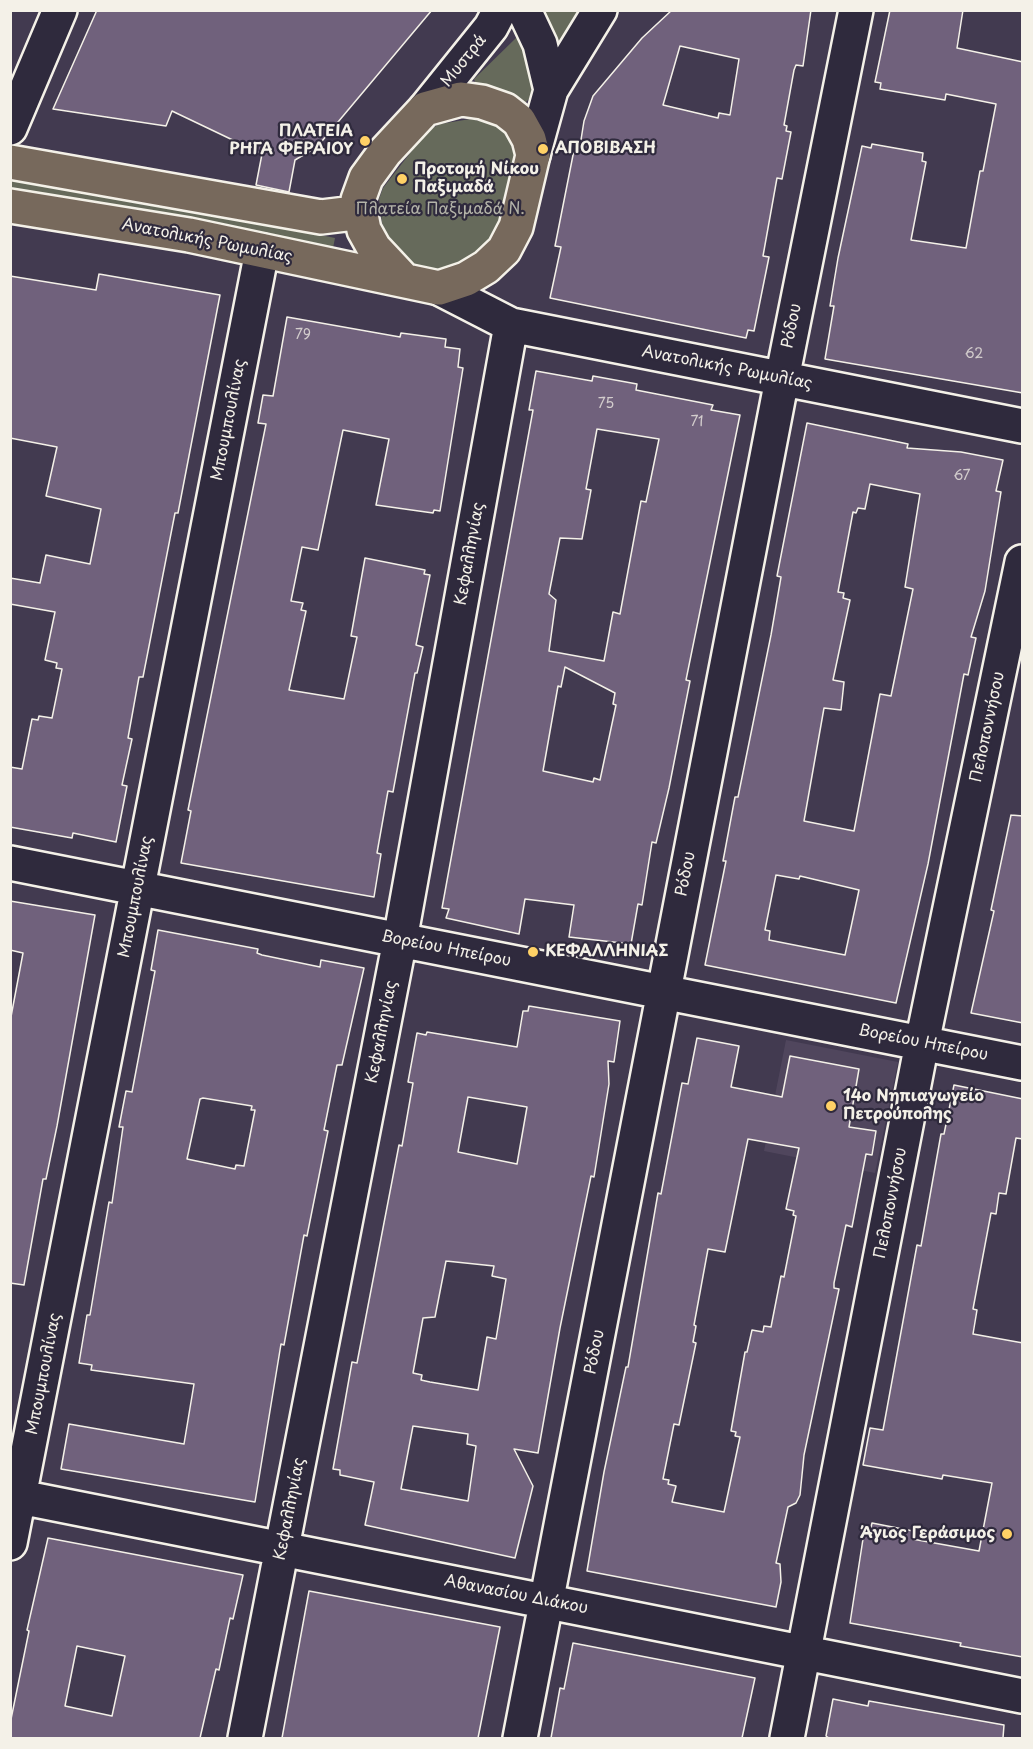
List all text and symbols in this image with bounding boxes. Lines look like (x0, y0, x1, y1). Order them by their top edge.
street label: Μυστρά (437, 31, 491, 91)
place label: ΠΛΑΤΕΙΑ ΡΗΓΑ ΦΕΡΑΙΟΥ (229, 122, 353, 160)
marker: ΠΛΑΤΕΙΑ ΡΗΓΑ ΦΕΡΑΙΟΥ (358, 134, 372, 148)
place label: ΑΠΟΒΙΒΑΣΗ (555, 139, 656, 159)
marker: ΑΠΟΒΙΒΑΣΗ (536, 142, 550, 156)
place label: Προτομή Νίκου Παξιμαδά (414, 160, 539, 198)
marker: Προτομή Νίκου Παξιμαδά (395, 172, 409, 186)
park label: Πλατεία Παξιμαδά Ν. (355, 200, 525, 220)
street label: Ανατολικής Ρωμυλίας (120, 215, 294, 267)
street label: Ρόδου (778, 302, 806, 350)
house number: 79 (295, 327, 311, 343)
street label: Ανατολικής Ρωμυλίας (640, 342, 814, 394)
house number: 62 (965, 346, 983, 362)
street label: Μπουμπουλίνας (208, 358, 250, 482)
house number: 75 (598, 396, 614, 412)
house number: 71 (690, 414, 704, 430)
house number: 67 (953, 468, 971, 484)
street label: Κεφαλληνίας (451, 501, 489, 607)
street label: Πελοποννήσου (967, 670, 1009, 784)
street label: Μπουμπουλίνας (115, 835, 157, 959)
street label: Ρόδου (672, 850, 700, 898)
street label: Βορείου Ηπείρου (379, 927, 513, 971)
place label: ΚΕΦΑΛΛΗΝΙΑΣ (545, 942, 669, 962)
marker: ΚΕΦΑΛΛΗΝΙΑΣ (526, 945, 540, 959)
street label: Κεφαλληνίας (363, 979, 401, 1085)
street label: Βορείου Ηπείρου (856, 1021, 990, 1065)
place label: 14ο Νηπιαγωγείο Πετρούπολης (843, 1087, 984, 1125)
marker: 14ο Νηπιαγωγείο Πετρούπολης (824, 1099, 838, 1113)
street label: Πελοποννήσου (871, 1146, 911, 1260)
street label: Μπουμπουλίνας (23, 1312, 65, 1436)
street label: Ρόδου (581, 1328, 609, 1376)
street label: Κεφαλληνίας (271, 1456, 309, 1562)
place label: Άγιος Γεράσιμος (860, 1524, 995, 1544)
marker: Άγιος Γεράσιμος (1000, 1527, 1014, 1541)
street label: Αθανασίου Διάκου (442, 1572, 590, 1618)

